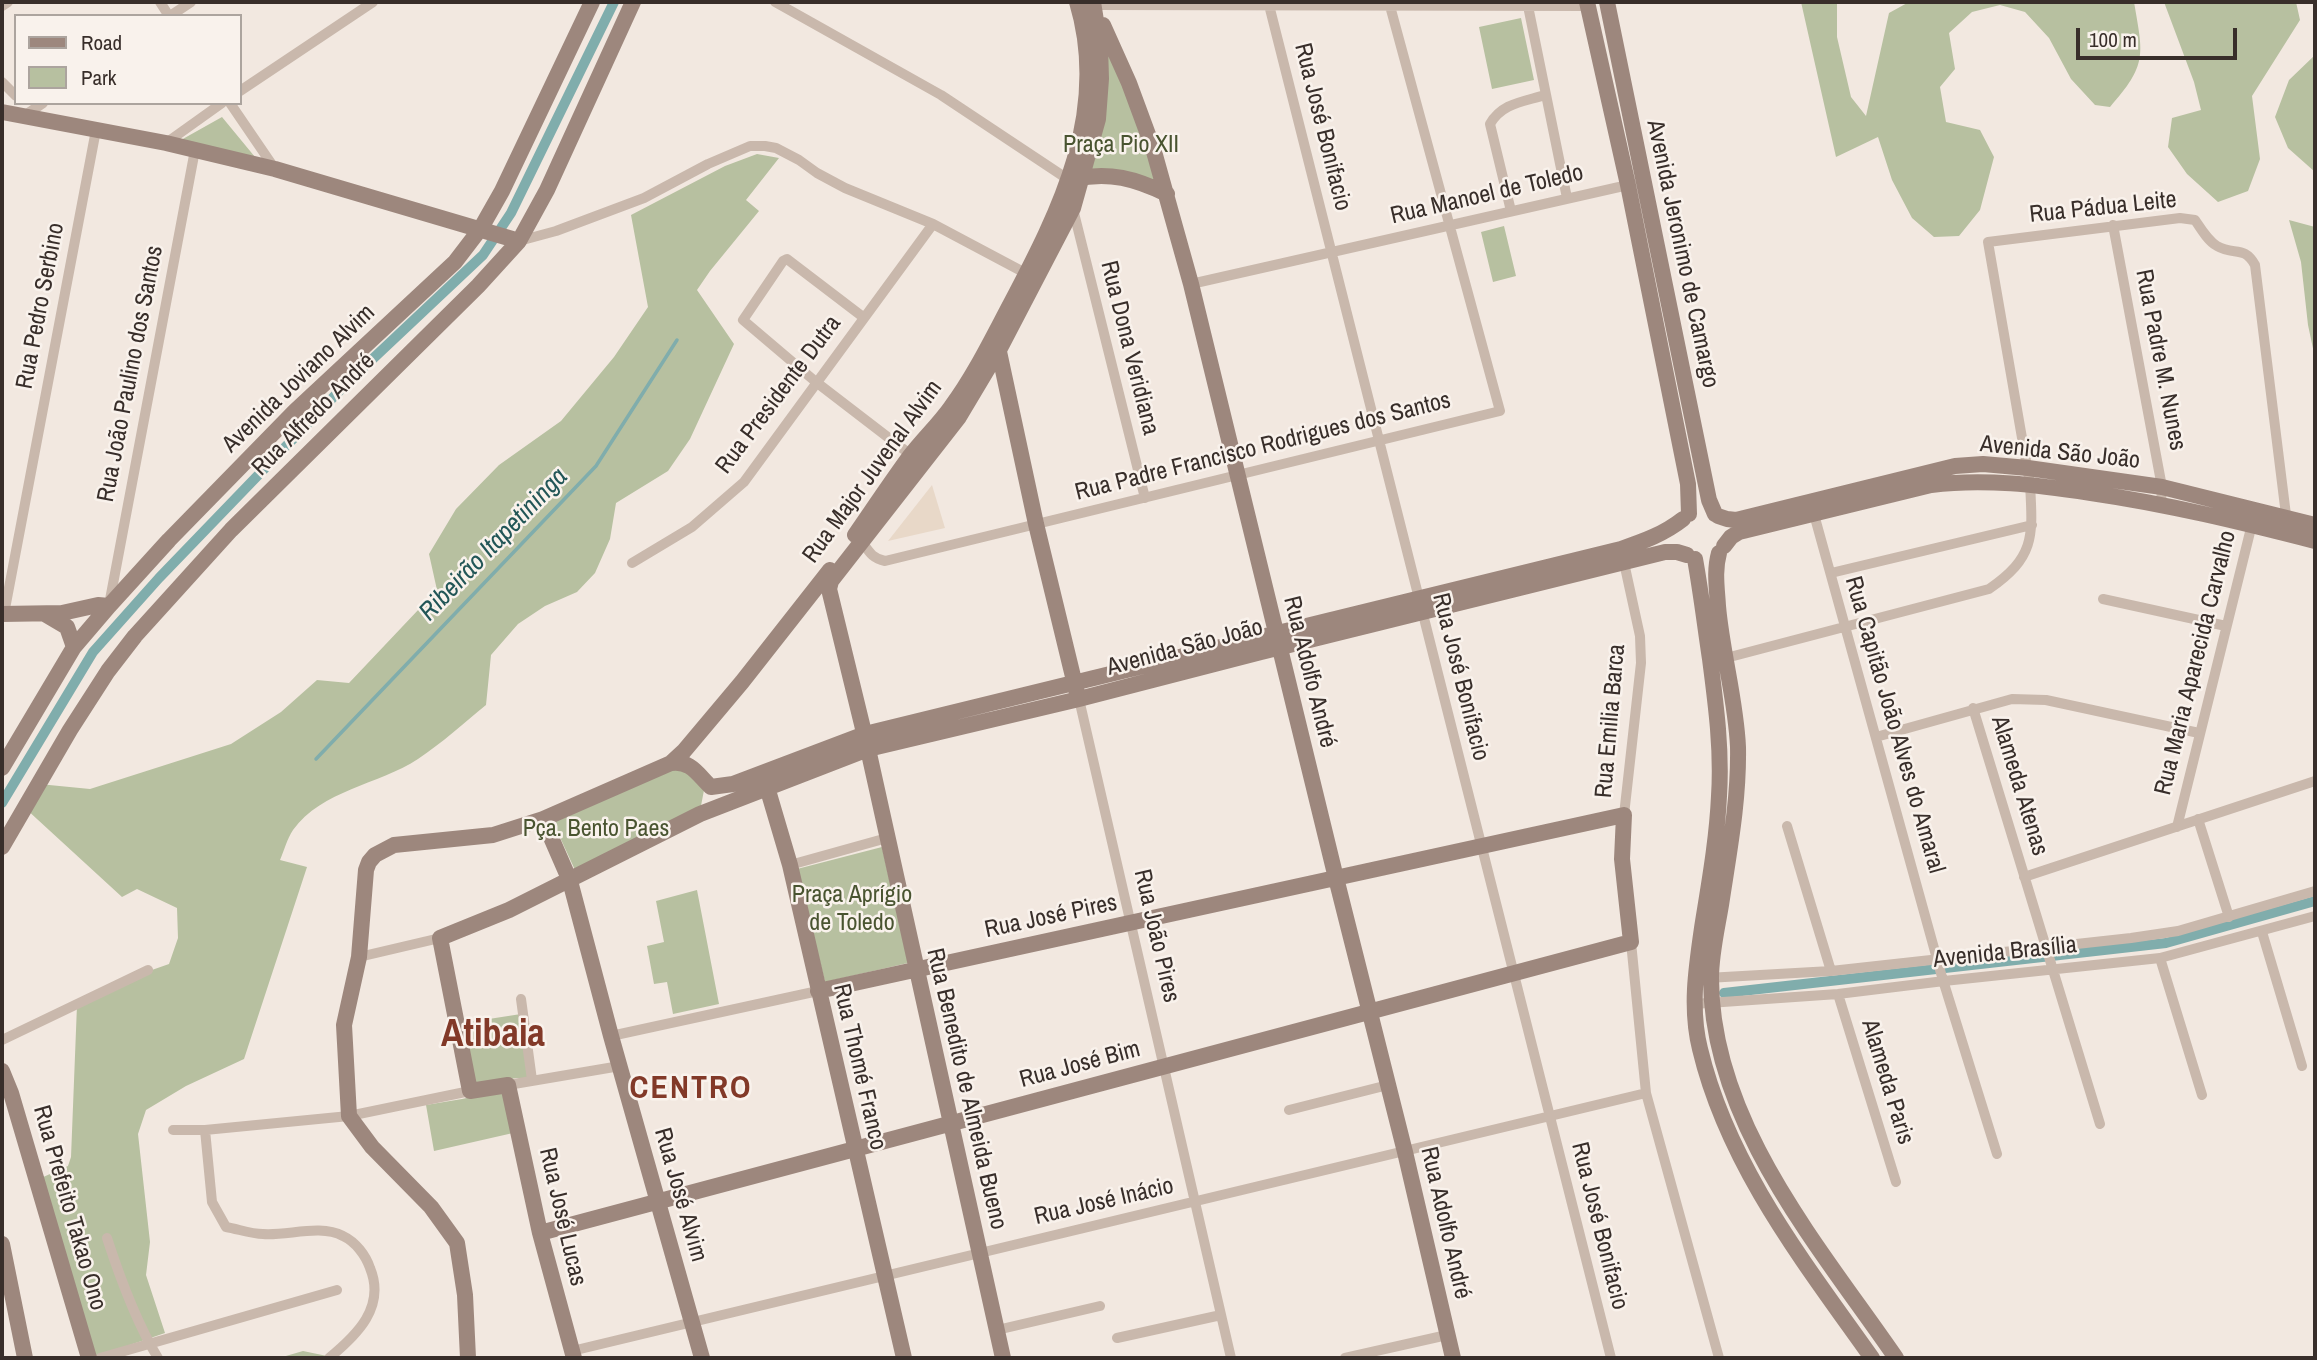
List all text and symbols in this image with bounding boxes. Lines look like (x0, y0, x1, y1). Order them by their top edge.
legend (14, 14, 242, 105)
scale bar (2079, 14, 2240, 58)
text: 100 m (2089, 25, 2137, 54)
text: Road (81, 28, 122, 57)
street label: Rua José Bonifacio (1287, 40, 1357, 214)
text: Park (81, 63, 116, 92)
street label: Avenida Jeronimo de Camargo (1640, 117, 1724, 391)
park label: Praça Pio XII (1063, 132, 1179, 160)
street label: Rua Manoel de Toledo (1388, 159, 1586, 231)
street label: Rua Pádua Leite (2028, 186, 2178, 230)
street label: Rua Pedro Serbino (11, 221, 71, 391)
street label: Rua João Paulino dos Santos (92, 243, 170, 505)
street label: Rua Dona Veridiana (1093, 258, 1165, 438)
street label: Rua Padre M. Nunes (2128, 267, 2192, 453)
street label: Avenida Joviano Alvim (217, 299, 381, 459)
street label: Rua Presidente Dutra (710, 310, 848, 480)
street label: Rua Alfredo André (247, 348, 381, 482)
street label: Rua Major Juvenal Alvim (797, 375, 949, 569)
street label: Rua Padre Francisco Rodrigues dos Santos (1072, 386, 1454, 508)
street label: Avenida São João (1979, 430, 2141, 476)
water label: Ribeirão Itapetininga (413, 462, 575, 628)
street label: Rua Maria Aparecida Carvalho (2149, 528, 2243, 798)
street label: Rua Capitão João Alves do Amaral (1838, 573, 1950, 877)
street label: Rua José Bonifacio (1425, 590, 1495, 764)
street label: Rua Adolfo André (1276, 593, 1342, 751)
street label: Avenida São João (1104, 613, 1266, 683)
street label: Rua Emilia Barca (1590, 643, 1632, 799)
street label: Alameda Atenas (1984, 713, 2054, 859)
park label: Pça. Bento Paes (523, 816, 669, 844)
street label: Rua João Pires (1127, 867, 1185, 1005)
park label: Praça Aprígio de Toledo (792, 882, 912, 938)
street label: Rua José Pires (982, 889, 1120, 945)
street label: Avenida Brasília (1932, 931, 2078, 975)
street label: Rua Benedito de Almeida Bueno (920, 946, 1012, 1232)
street label: Rua Thomé Franco (826, 981, 892, 1153)
district label: Atibaia (441, 1013, 545, 1059)
street label: Alameda Paris (1854, 1016, 1920, 1148)
street label: Rua José Bim (1017, 1035, 1143, 1095)
district label: CENTRO (630, 1070, 752, 1108)
street label: Rua Prefeito Takao Ono (26, 1102, 112, 1314)
street label: Rua José Alvim (647, 1125, 713, 1265)
street label: Rua José Bonifacio (1564, 1139, 1634, 1313)
street label: Rua Adolfo André (1413, 1144, 1477, 1302)
street label: Rua José Lucas (532, 1145, 592, 1289)
street label: Rua José Inácio (1031, 1172, 1177, 1232)

